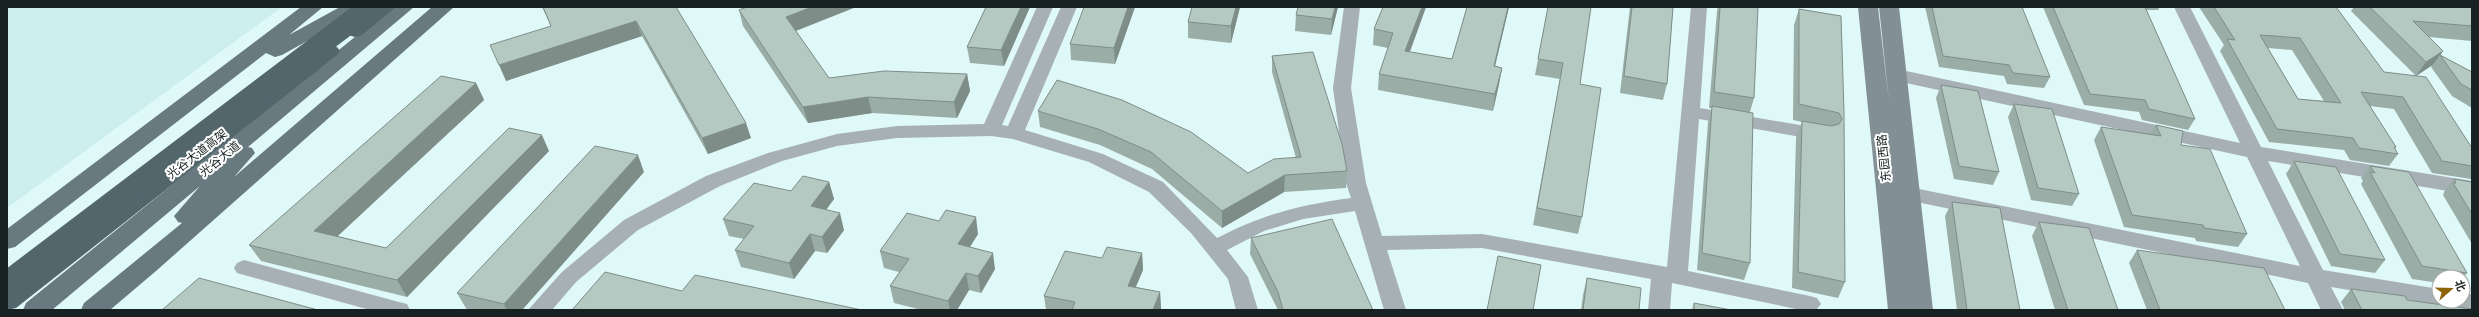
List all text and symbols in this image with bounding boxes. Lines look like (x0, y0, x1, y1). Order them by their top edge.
street label: 光谷大道高架 (164, 126, 230, 182)
street label: 东园西路 (1875, 133, 1893, 183)
street label: 光谷大道 (197, 138, 243, 180)
north arrow (2431, 269, 2471, 309)
text: 北 (2452, 278, 2468, 293)

